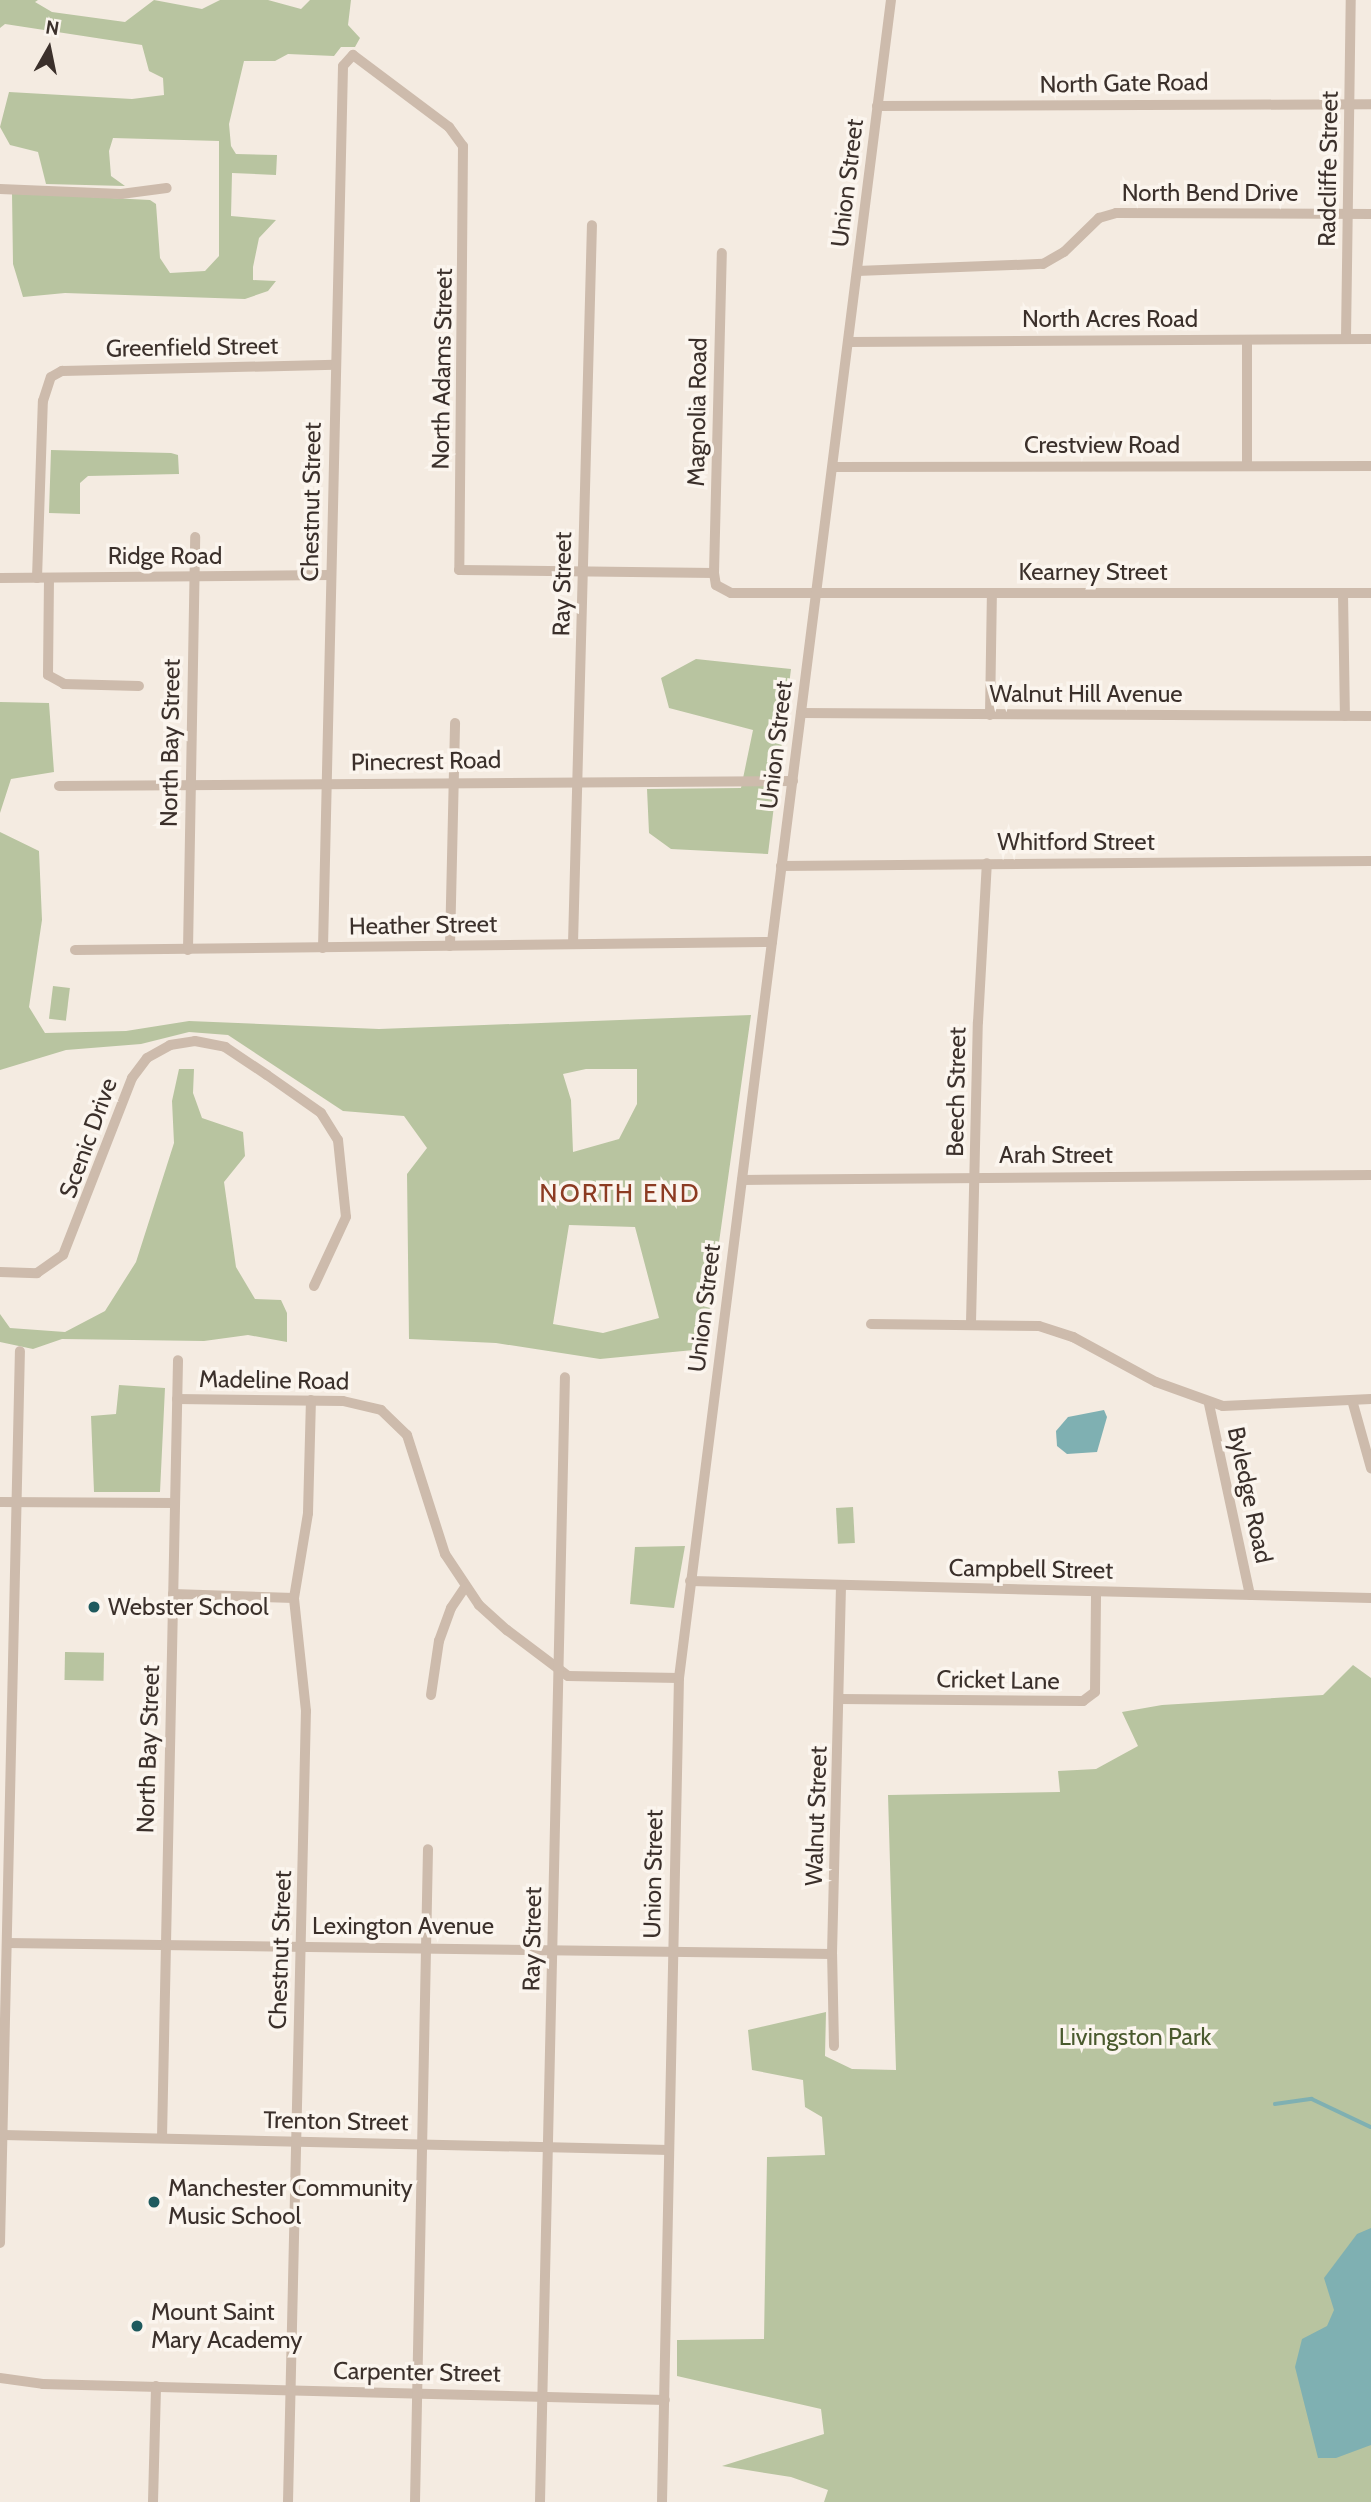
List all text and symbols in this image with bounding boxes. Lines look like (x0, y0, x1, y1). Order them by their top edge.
north arrow (14, 14, 84, 84)
text: N (44, 15, 61, 40)
street label: North Gate Road (1039, 67, 1209, 99)
street label: Radcliffe Street (1312, 91, 1344, 247)
street label: Union Street (825, 117, 869, 249)
street label: North Bend Drive (1122, 179, 1298, 207)
street label: North Adams Street (426, 268, 458, 470)
street label: North Acres Road (1022, 305, 1198, 333)
street label: Greenfield Street (106, 331, 278, 363)
street label: Magnolia Road (681, 337, 713, 487)
street label: Chestnut Street (295, 422, 327, 582)
street label: Crestview Road (1024, 431, 1180, 459)
street label: Ray Street (547, 531, 577, 637)
street label: Ridge Road (108, 542, 222, 570)
street label: Kearney Street (1019, 558, 1167, 586)
street label: North Bay Street (154, 659, 186, 827)
street label: Union Street (754, 679, 798, 811)
street label: Walnut Hill Avenue (989, 680, 1183, 708)
street label: Pinecrest Road (351, 745, 501, 777)
street label: Whitford Street (997, 828, 1155, 856)
street label: Heather Street (349, 909, 497, 941)
street label: Beech Street (940, 1027, 972, 1157)
street label: Scenic Drive (53, 1074, 123, 1202)
street label: Arah Street (999, 1141, 1113, 1169)
district label: NORTH END (540, 1178, 700, 1210)
street label: Union Street (682, 1242, 726, 1374)
street label: Madeline Road (199, 1364, 349, 1396)
street label: Byledge Road (1221, 1424, 1279, 1566)
street label: Campbell Street (948, 1553, 1114, 1585)
place label: Webster School (108, 1593, 269, 1621)
marker: Webster School (86, 1599, 102, 1615)
street label: North Bay Street (131, 1664, 165, 1834)
street label: Cricket Lane (936, 1665, 1060, 1695)
street label: Walnut Street (799, 1745, 833, 1887)
street label: Union Street (637, 1809, 669, 1939)
street label: Chestnut Street (263, 1870, 297, 2030)
street label: Ray Street (517, 1886, 547, 1992)
street label: Lexington Avenue (312, 1912, 494, 1940)
park label: Livingston Park (1059, 2023, 1211, 2051)
street label: Trenton Street (263, 2105, 409, 2137)
place label: Manchester Community Music School (168, 2174, 413, 2230)
marker: Manchester Community Music School (146, 2194, 162, 2210)
place label: Mount Saint Mary Academy (151, 2298, 302, 2354)
marker: Mount Saint Mary Academy (129, 2318, 145, 2334)
street label: Carpenter Street (333, 2356, 501, 2388)

